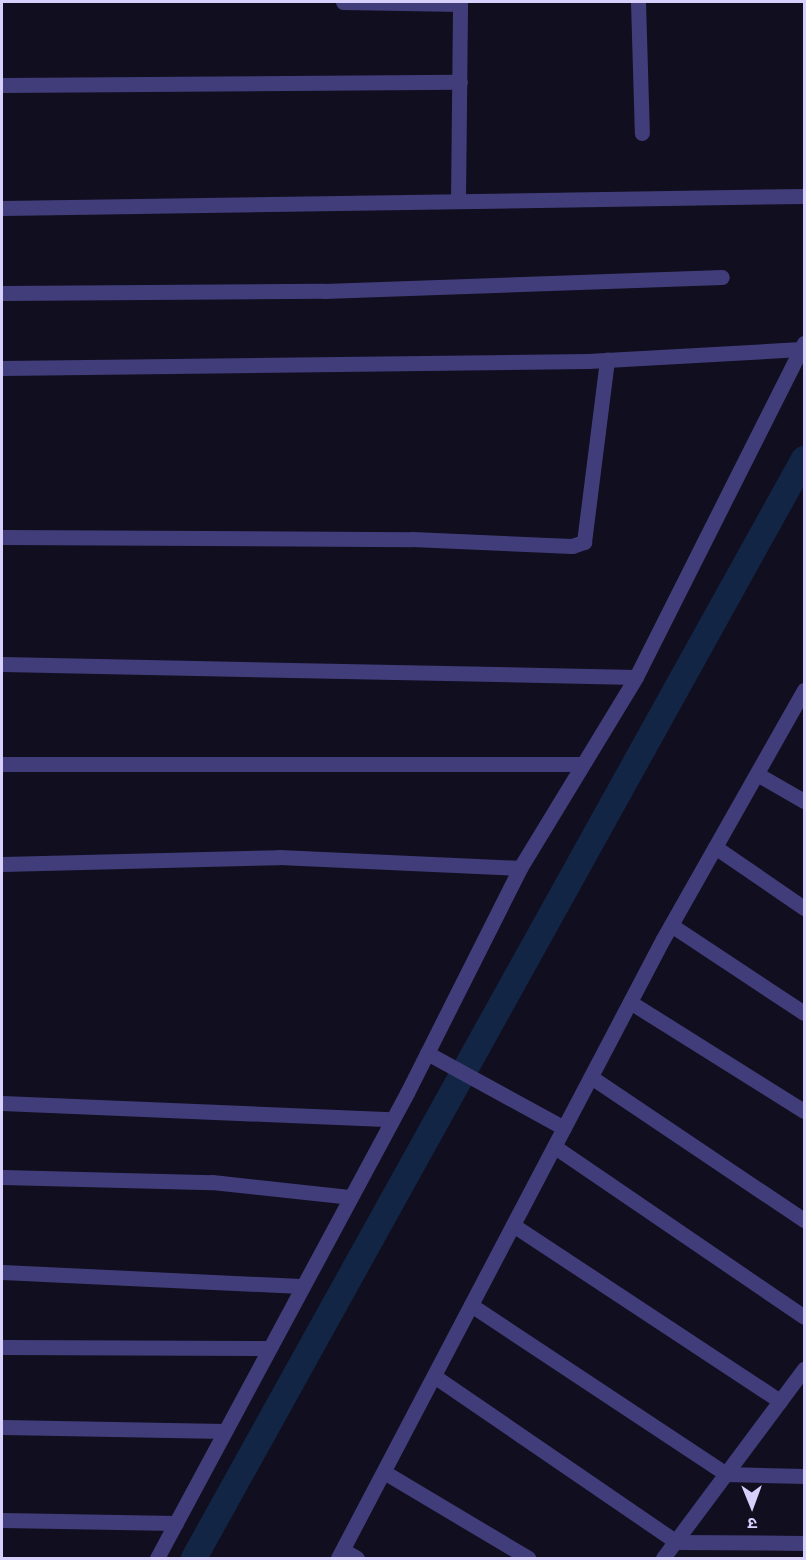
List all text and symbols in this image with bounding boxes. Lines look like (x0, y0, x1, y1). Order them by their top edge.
north arrow (722, 1476, 782, 1536)
text: उ (747, 1513, 757, 1535)

